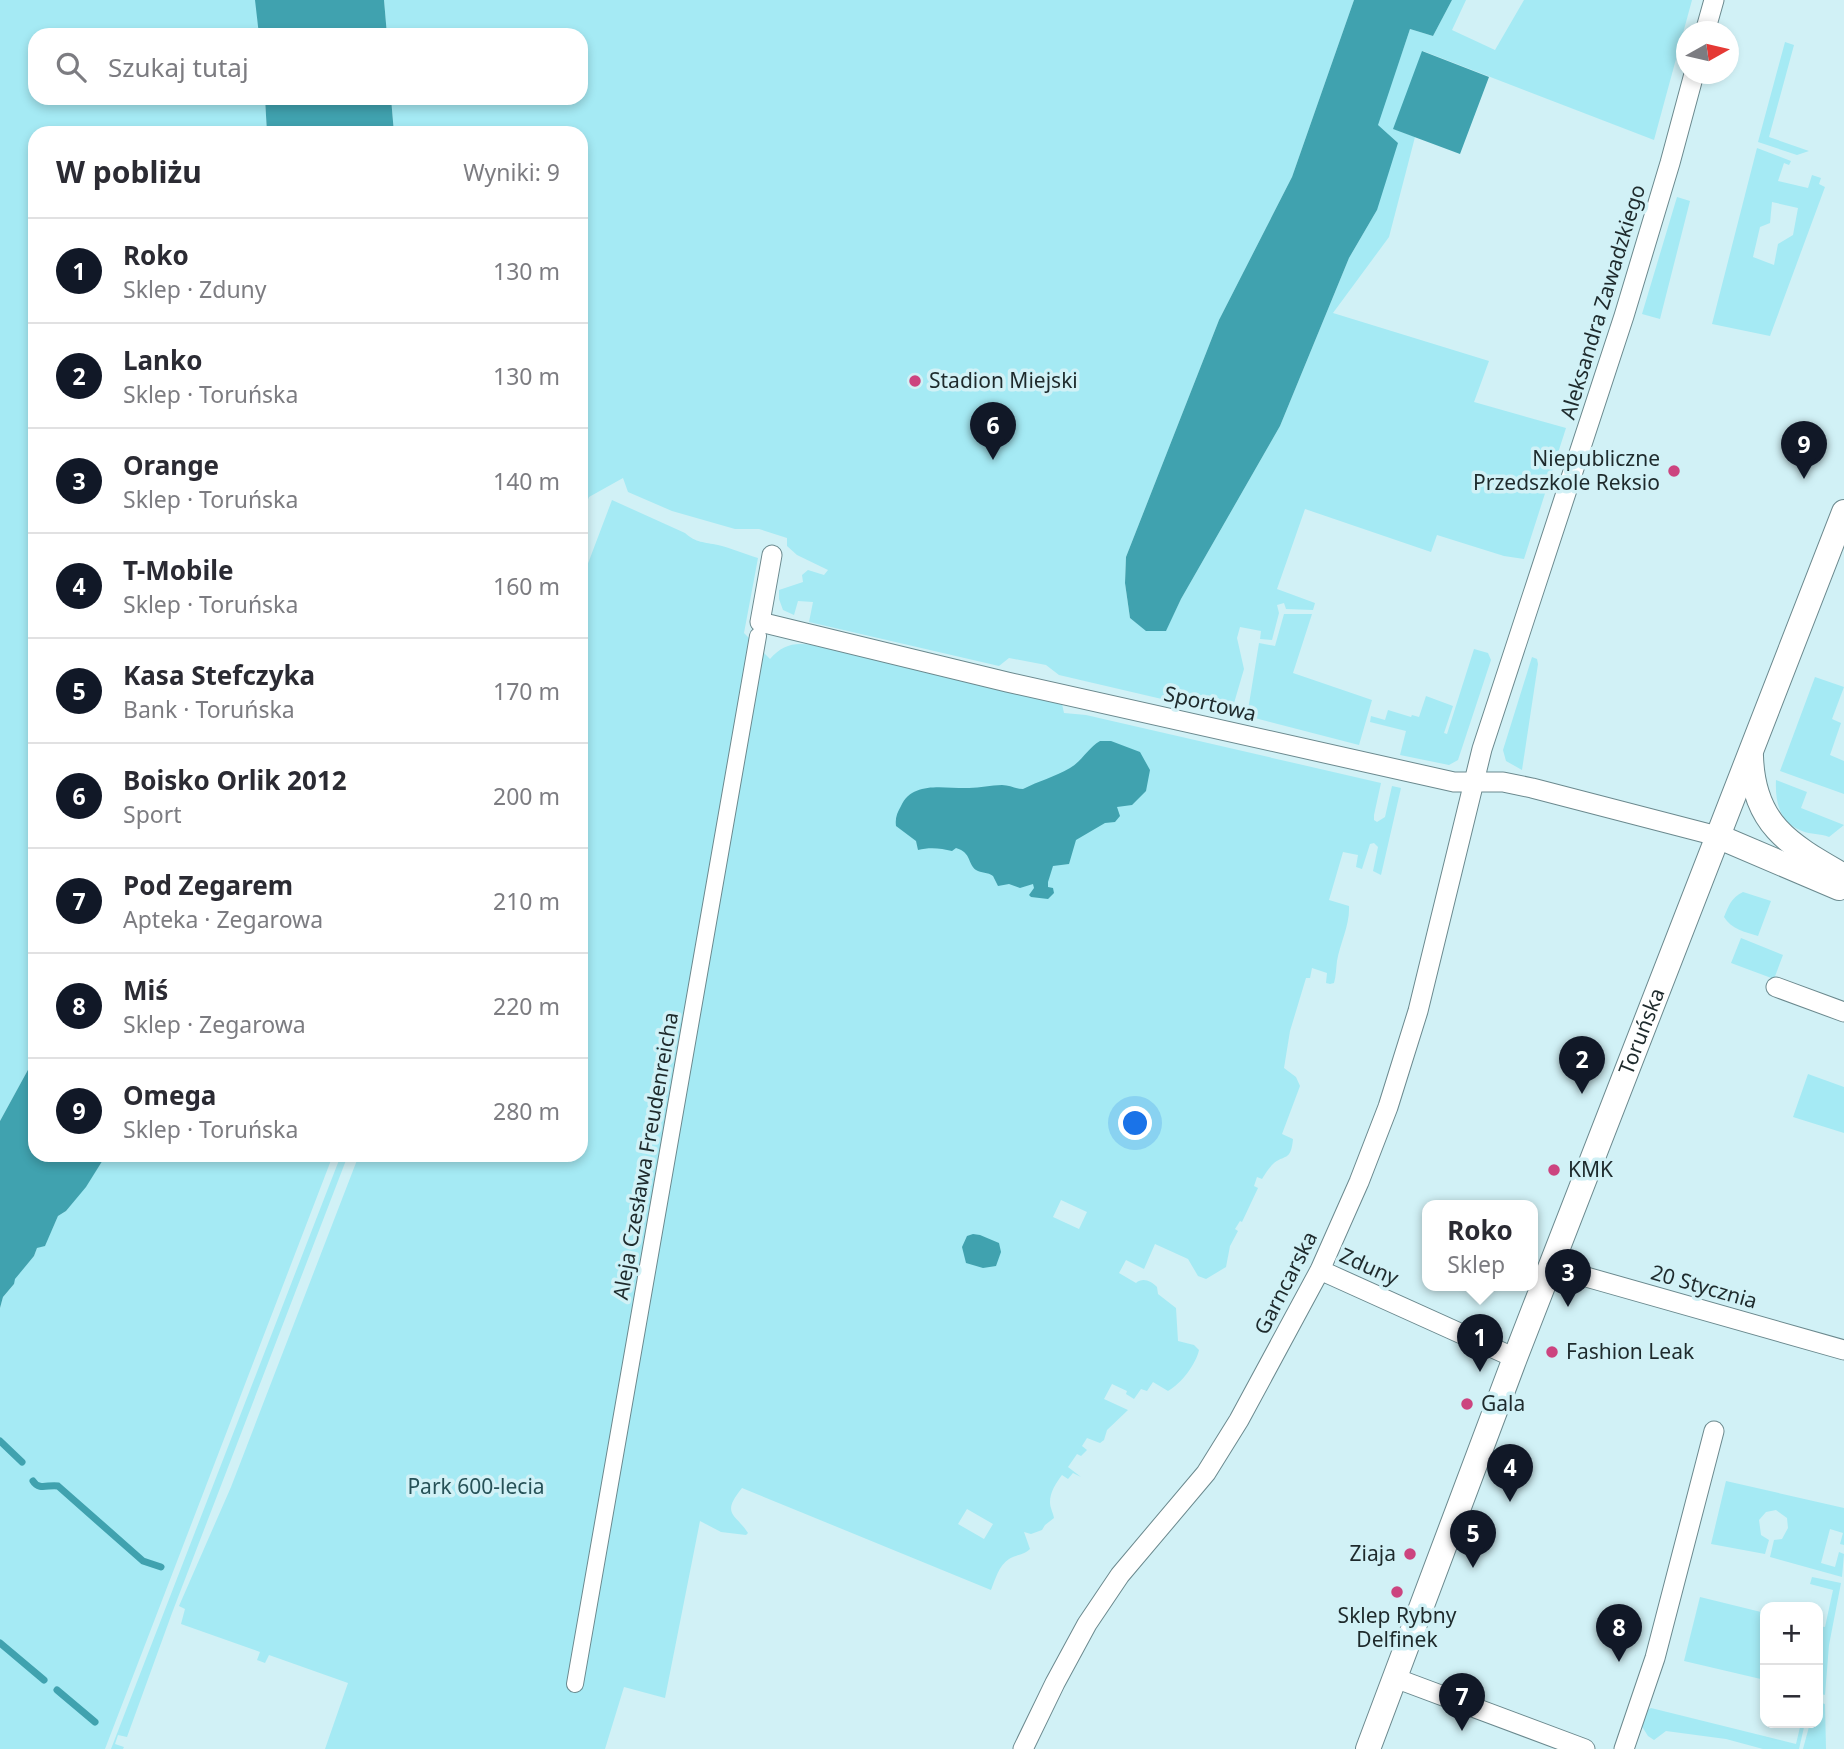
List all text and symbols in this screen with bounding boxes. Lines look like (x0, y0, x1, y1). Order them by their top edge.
north arrow (1676, 21, 1739, 84)
search box (28, 28, 588, 105)
icon: search (52, 48, 90, 86)
text: Szukaj tutaj (108, 49, 249, 85)
text: W pobliżu (56, 151, 202, 192)
text: Wyniki: 9 (463, 156, 560, 188)
street label: Aleksandra Zawadzkiego (1553, 181, 1651, 423)
text: Roko (123, 237, 189, 273)
text: 1 (72, 255, 86, 287)
text: 130 m (493, 255, 560, 287)
text: Sklep · Zduny (123, 273, 267, 305)
text: Lanko (123, 342, 202, 378)
text: 2 (72, 360, 86, 392)
text: 130 m (493, 360, 560, 392)
place label: Stadion Miejski (929, 366, 1078, 394)
marker: Stadion Miejski (907, 373, 923, 389)
text: Sklep · Toruńska (123, 378, 298, 410)
pin: 6 (970, 402, 1016, 460)
pin: 9 (1781, 421, 1827, 479)
place label: Niepubliczne Przedszkole Reksio (1473, 444, 1660, 496)
text: Orange (123, 447, 219, 483)
marker: Niepubliczne Przedszkole Reksio (1666, 463, 1682, 479)
text: 3 (72, 465, 86, 497)
text: 140 m (493, 465, 560, 497)
text: Sklep · Toruńska (123, 483, 298, 515)
text: T-Mobile (123, 552, 234, 588)
text: 4 (72, 570, 86, 602)
text: 160 m (493, 570, 560, 602)
text: Sklep · Toruńska (123, 588, 298, 620)
text: Kasa Stefczyka (123, 657, 315, 693)
text: 5 (72, 675, 86, 707)
text: 170 m (493, 675, 560, 707)
street label: Sportowa (1161, 679, 1259, 727)
text: Bank · Toruńska (123, 693, 295, 725)
text: Boisko Orlik 2012 (123, 762, 347, 798)
text: 6 (72, 780, 86, 812)
text: 200 m (493, 780, 560, 812)
text: Sport (123, 798, 182, 830)
text: Pod Zegarem (123, 867, 293, 903)
text: 7 (72, 885, 86, 917)
text: 210 m (493, 885, 560, 917)
text: Apteka · Zegarowa (123, 903, 323, 935)
text: Miś (123, 972, 168, 1008)
street label: Toruńska (1612, 984, 1671, 1078)
text: 8 (72, 990, 86, 1022)
text: 220 m (493, 990, 560, 1022)
text: Sklep · Zegarowa (123, 1008, 306, 1040)
street label: Aleja Czesława Freudenreicha (606, 1010, 684, 1302)
pin: 2 (1559, 1036, 1605, 1094)
text: Omega (123, 1077, 216, 1113)
text: 9 (72, 1095, 86, 1127)
text: 280 m (493, 1095, 560, 1127)
your location (1118, 1106, 1152, 1140)
text: Sklep · Toruńska (123, 1113, 298, 1145)
place label: KMK (1568, 1155, 1613, 1183)
marker: KMK (1546, 1162, 1562, 1178)
popup (1422, 1200, 1538, 1291)
text: Roko (1447, 1212, 1513, 1248)
street label: Garncarska (1247, 1226, 1323, 1339)
street label: Zduny (1336, 1241, 1403, 1292)
text: Sklep (1447, 1248, 1505, 1280)
pin: 3 (1545, 1249, 1591, 1307)
street label: 20 Stycznia (1648, 1257, 1761, 1315)
pin: 1 (1457, 1314, 1503, 1372)
place label: Fashion Leak (1566, 1337, 1695, 1365)
marker: Fashion Leak (1544, 1344, 1560, 1360)
place label: Gala (1481, 1389, 1525, 1417)
marker: Gala (1459, 1396, 1475, 1412)
pin: 4 (1487, 1444, 1533, 1502)
park label: Park 600-lecia (407, 1472, 545, 1500)
pin: 5 (1450, 1510, 1496, 1568)
place label: Ziaja (1350, 1539, 1396, 1567)
marker: Ziaja (1402, 1546, 1418, 1562)
marker: Sklep Rybny Delfinek (1389, 1584, 1405, 1600)
place label: Sklep Rybny Delfinek (1338, 1601, 1457, 1653)
map controls (1760, 1602, 1823, 1728)
button: + (1760, 1602, 1823, 1665)
pin: 8 (1596, 1604, 1642, 1662)
button: − (1760, 1665, 1823, 1728)
pin: 7 (1439, 1673, 1485, 1731)

